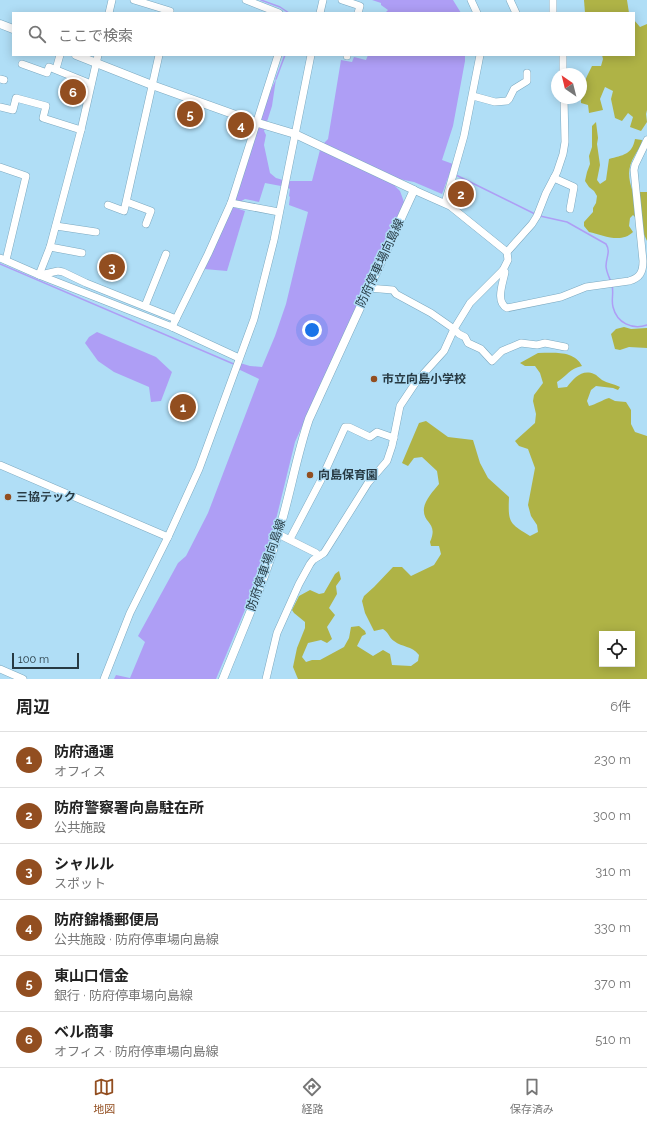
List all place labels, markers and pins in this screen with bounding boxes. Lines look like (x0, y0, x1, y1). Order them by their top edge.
pin: 6 (60, 77, 86, 107)
pin: 5 (177, 99, 203, 129)
pin: 4 (228, 110, 254, 140)
pin: 2 (448, 179, 474, 209)
pin: 3 (99, 252, 125, 282)
place label: 市立向島小学校 (382, 372, 466, 386)
marker: 市立向島小学校 (369, 374, 379, 384)
pin: 1 (170, 392, 196, 422)
place label: 向島保育園 (318, 468, 378, 482)
marker: 向島保育園 (305, 470, 315, 480)
place label: 三協テック (16, 490, 76, 504)
marker: 三協テック (3, 492, 13, 502)

